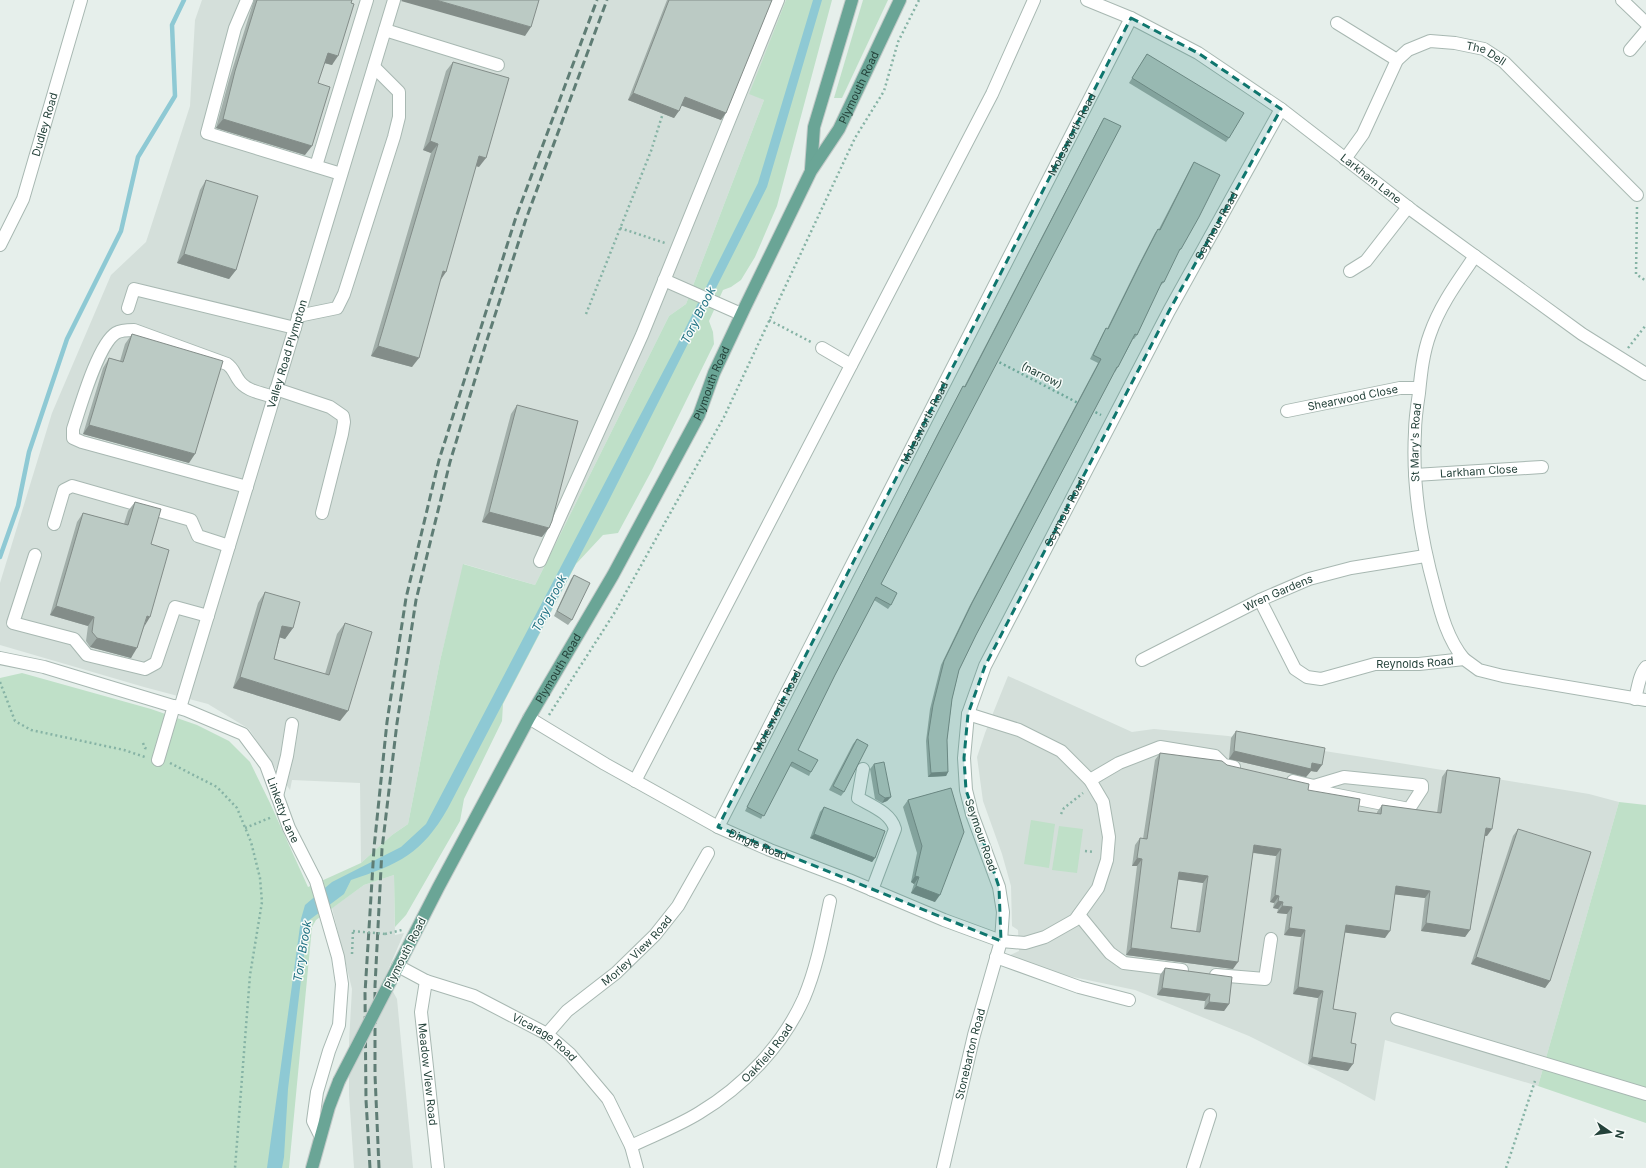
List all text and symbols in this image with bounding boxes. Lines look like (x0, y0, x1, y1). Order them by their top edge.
street label: The Dell (1465, 38, 1509, 68)
street label: Plymouth Road (836, 49, 882, 126)
street label: Molesworth Road (1045, 90, 1099, 178)
street label: Dudley Road (29, 91, 61, 158)
street label: Larkham Lane (1338, 151, 1404, 207)
street label: Seymour Road (1192, 189, 1241, 262)
water label: Tory Brook (677, 284, 719, 346)
street label: Valley Road Plympton (264, 298, 310, 410)
street label: Plymouth Road (690, 344, 733, 423)
street label: (narrow) (1019, 359, 1065, 391)
street label: Molesworth Road (898, 379, 951, 466)
street label: Shearwood Close (1306, 382, 1399, 414)
street label: St Mary's Road (1407, 402, 1424, 482)
street label: Larkham Close (1440, 462, 1518, 480)
street label: Seymour Road (1041, 475, 1089, 549)
street label: Wren Gardens (1241, 571, 1314, 614)
water label: Tory Brook (528, 572, 570, 634)
street label: Plymouth Road (532, 631, 584, 706)
street label: Reynolds Road (1376, 653, 1454, 671)
street label: Molesworth Road (750, 668, 804, 755)
street label: Linketty Lane (264, 775, 302, 845)
street label: Seymour Road (962, 797, 1000, 873)
street label: Dingle Road (727, 826, 790, 863)
street label: Morley View Road (599, 913, 675, 989)
street label: Plymouth Road (381, 915, 429, 991)
water label: Tory Brook (290, 919, 314, 983)
street label: Stonebarton Road (952, 1007, 988, 1101)
street label: Vicarage Road (510, 1010, 580, 1064)
street label: Oakfield Road (738, 1021, 796, 1085)
street label: Meadow View Road (415, 1022, 440, 1126)
north arrow (1590, 1112, 1630, 1152)
text: N (1612, 1129, 1628, 1140)

